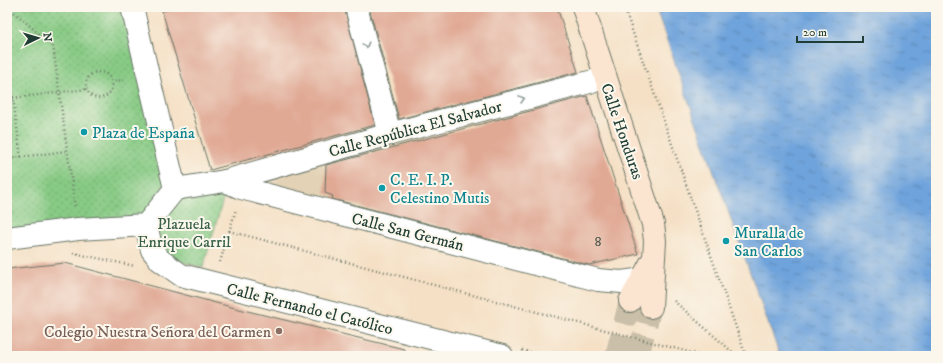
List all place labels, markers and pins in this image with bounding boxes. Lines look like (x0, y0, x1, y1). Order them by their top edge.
place label: Plaza de España (92, 123, 195, 143)
marker: Plaza de España (79, 127, 89, 137)
place label: C. E. I. P. Celestino Mutis (390, 170, 489, 208)
marker: C. E. I. P. Celestino Mutis (377, 183, 387, 193)
place label: Muralla de San Carlos (734, 223, 804, 261)
marker: Muralla de San Carlos (721, 236, 731, 246)
place label: Colegio Nuestra Señora del Carmen (44, 322, 272, 342)
marker: Colegio Nuestra Señora del Carmen (274, 326, 284, 336)

